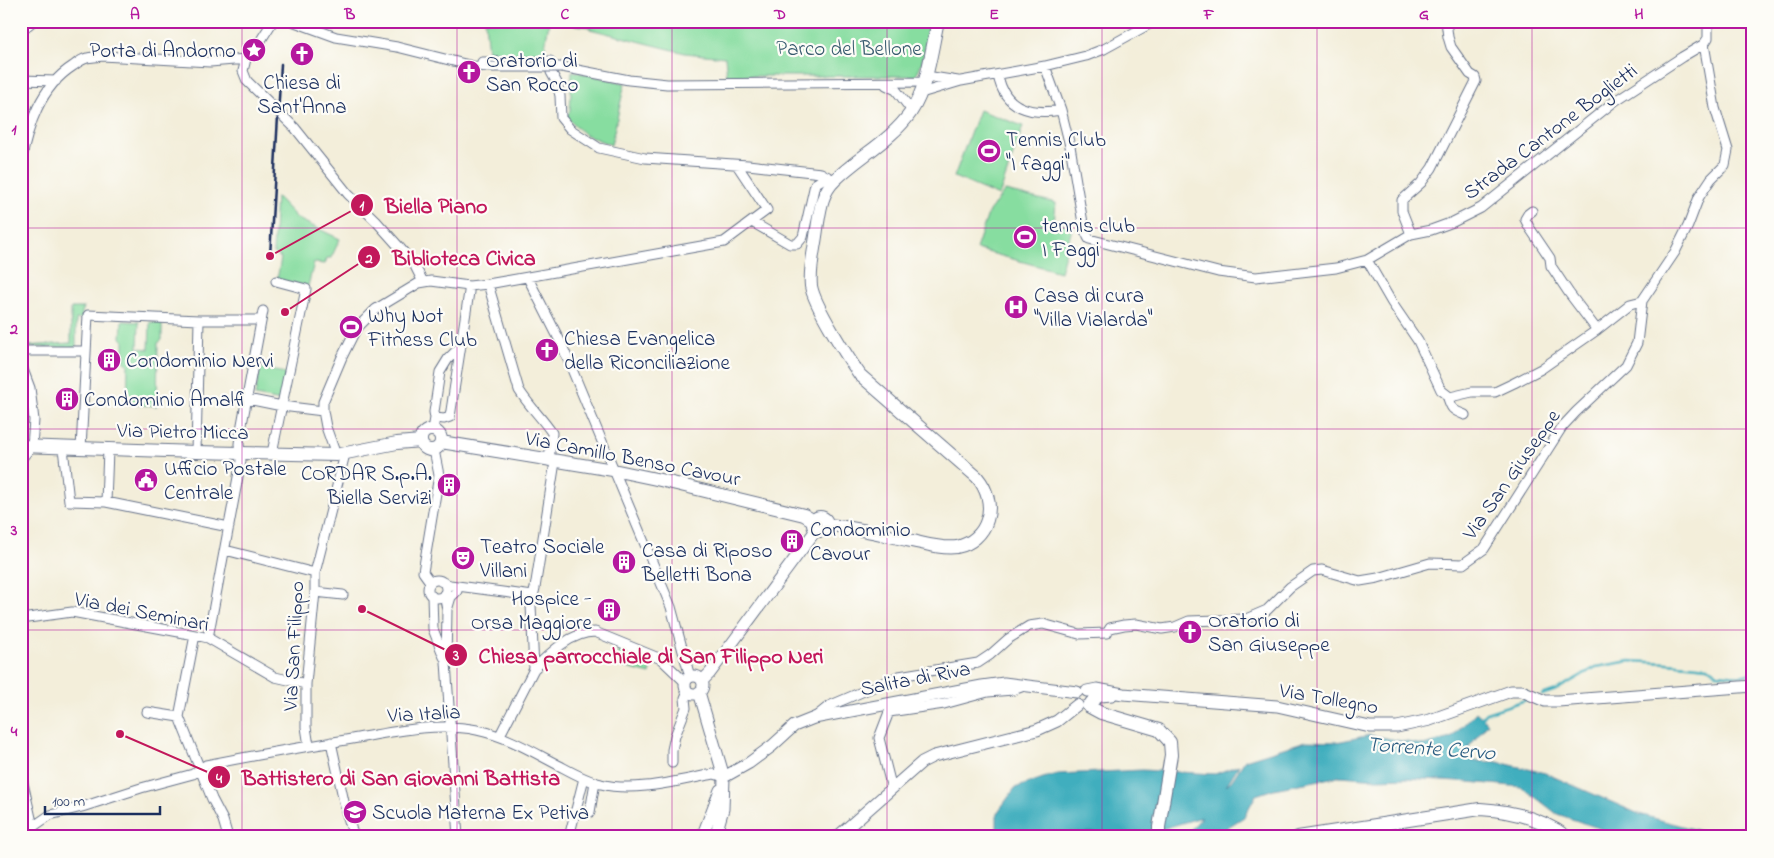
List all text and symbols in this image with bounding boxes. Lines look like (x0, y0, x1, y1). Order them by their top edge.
text: A (130, 3, 140, 27)
text: B (344, 3, 356, 27)
text: C (561, 3, 570, 27)
text: D (773, 3, 786, 27)
text: E (989, 3, 999, 27)
text: F (1203, 3, 1215, 27)
text: G (1419, 3, 1429, 27)
text: H (1634, 3, 1644, 27)
park label: Parco del Bellone (776, 35, 922, 65)
place label: Porta di Andorno (89, 37, 236, 67)
place icon: Porta di Andorno (241, 37, 267, 63)
church icon: Chiesa di Sant'Anna (289, 41, 315, 67)
place label: Oratorio di San Rocco (486, 47, 579, 101)
street label: Strada Cantone Boglietti (1458, 57, 1646, 210)
church icon: Oratorio di San Rocco (456, 59, 482, 85)
place label: Chiesa di Sant'Anna (257, 69, 347, 123)
text: 1 (11, 118, 17, 142)
place label: Tennis Club "I faggi" (1006, 126, 1106, 182)
sports icon: Tennis Club "I faggi" (976, 138, 1002, 164)
callout: Biella Piano (350, 187, 498, 224)
text: Biella Piano (384, 192, 487, 224)
text: 1 (360, 195, 365, 217)
place label: tennis club I Faggi (1042, 212, 1135, 268)
sports icon: tennis club I Faggi (1012, 224, 1038, 250)
callout: Biblioteca Civica (357, 239, 545, 276)
text: Biblioteca Civica (391, 244, 536, 276)
text: 2 (364, 248, 373, 270)
place label: Casa di cura "Villa Vialarda" (1034, 282, 1153, 336)
hospital icon: Casa di cura "Villa Vialarda" (1003, 294, 1029, 320)
place label: Why Not Fitness Club (367, 302, 477, 356)
sports icon: Why Not Fitness Club (338, 314, 364, 340)
text: 2 (9, 318, 18, 342)
place label: Chiesa Evangelica della Riconciliazione (564, 325, 730, 379)
church icon: Chiesa Evangelica della Riconciliazione (534, 337, 560, 363)
building icon: Condominio Nervi (96, 347, 122, 373)
place label: Condominio Nervi (126, 347, 274, 377)
building icon: Condominio Amalfi (54, 386, 80, 412)
place label: Condominio Amalfi (84, 386, 248, 416)
street label: Via San Giuseppe (1456, 403, 1569, 547)
street label: Via Pietro Micca (116, 417, 249, 449)
street label: Via Camillo Benso Cavour (521, 424, 743, 496)
place label: Ufficio Postale Centrale (164, 455, 287, 509)
place label: CORDAR S.p.A. Biella Servizi (301, 460, 432, 514)
public building icon: Ufficio Postale Centrale (133, 467, 159, 493)
building icon: CORDAR S.p.A. Biella Servizi (436, 472, 462, 498)
place label: Condominio Cavour (810, 516, 911, 570)
text: 3 (10, 519, 18, 543)
building icon: Condominio Cavour (779, 528, 805, 554)
place label: Teatro Sociale Villani (479, 533, 605, 587)
place label: Casa di Riposo Belletti Bona (641, 537, 772, 591)
theatre icon: Teatro Sociale Villani (450, 545, 476, 571)
building icon: Casa di Riposo Belletti Bona (611, 549, 637, 575)
street label: Via San Filippo (277, 580, 313, 713)
street label: Via dei Seminari (71, 585, 211, 641)
place label: Hospice - Orsa Maggiore (471, 585, 593, 641)
building icon: Hospice - Orsa Maggiore (596, 597, 622, 623)
place label: Oratorio di San Giuseppe (1208, 607, 1330, 661)
church icon: Oratorio di San Giuseppe (1177, 619, 1203, 645)
callout: Chiesa parrocchiale di San Filippo Neri (444, 636, 834, 673)
text: Chiesa parrocchiale di San Filippo Neri (478, 642, 824, 674)
text: 3 (452, 645, 459, 667)
street label: Salita di Riva (858, 655, 973, 705)
street label: Via Tollegno (1275, 676, 1381, 725)
street label: Via Italia (386, 698, 461, 732)
text: 4 (10, 720, 18, 744)
water label: Torrente Cervo (1365, 730, 1498, 771)
callout: Battistero di San Giovanni Battista (207, 759, 570, 796)
text: Battistero di San Giovanni Battista (241, 764, 560, 796)
text: 4 (215, 768, 223, 790)
scale bar (45, 783, 160, 815)
text: 100 m (52, 791, 85, 813)
school or university icon: Scuola Materna Ex Petiva (342, 799, 368, 825)
place label: Scuola Materna Ex Petiva (372, 799, 589, 829)

